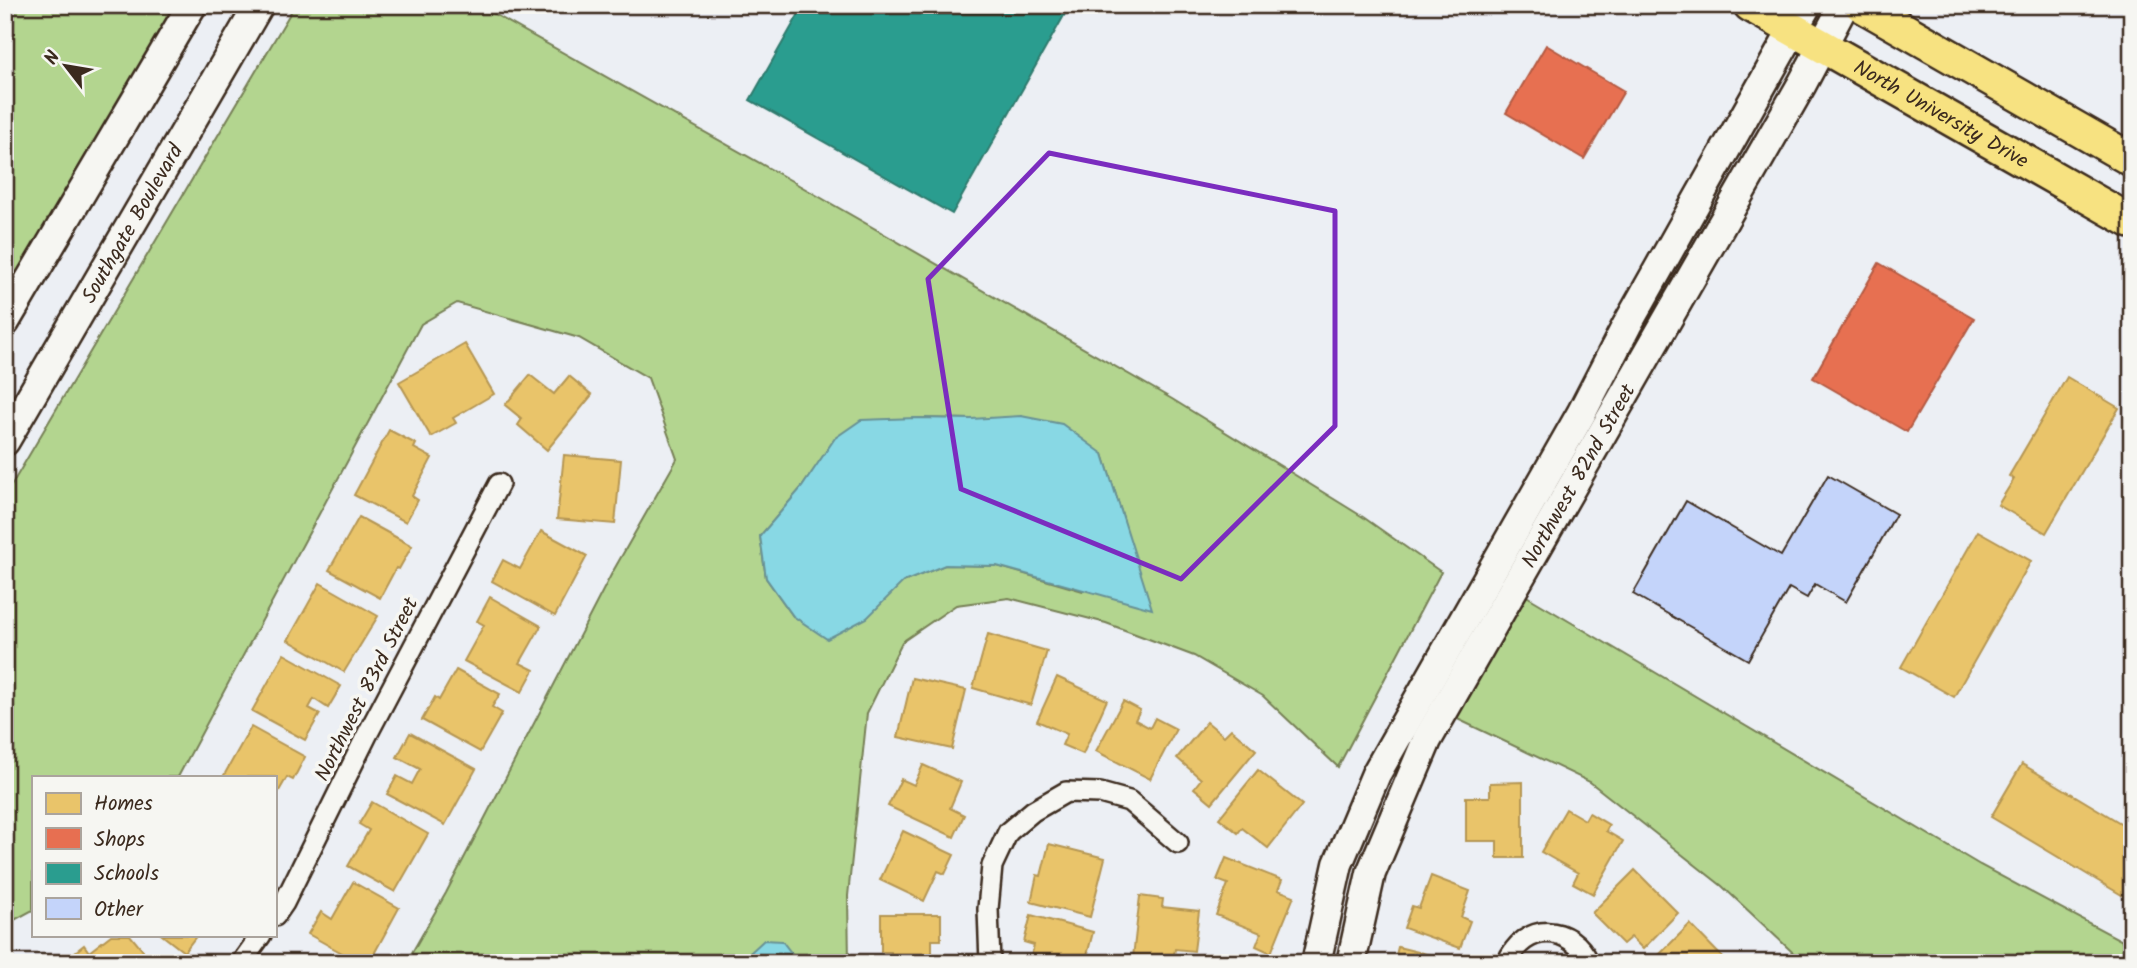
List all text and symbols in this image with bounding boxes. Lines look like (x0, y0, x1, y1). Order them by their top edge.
north arrow (32, 32, 102, 102)
text: N (37, 45, 69, 71)
street label: North University Drive (1847, 52, 2035, 178)
street label: Southgate Boulevard (74, 138, 193, 310)
street label: Northwest 82nd Street (1514, 377, 1646, 575)
street label: Northwest 83rd Street (307, 591, 428, 788)
legend (32, 776, 276, 936)
text: Homes (94, 788, 153, 821)
text: Shops (94, 824, 145, 857)
text: Schools (94, 858, 159, 891)
text: Other (94, 894, 144, 927)

